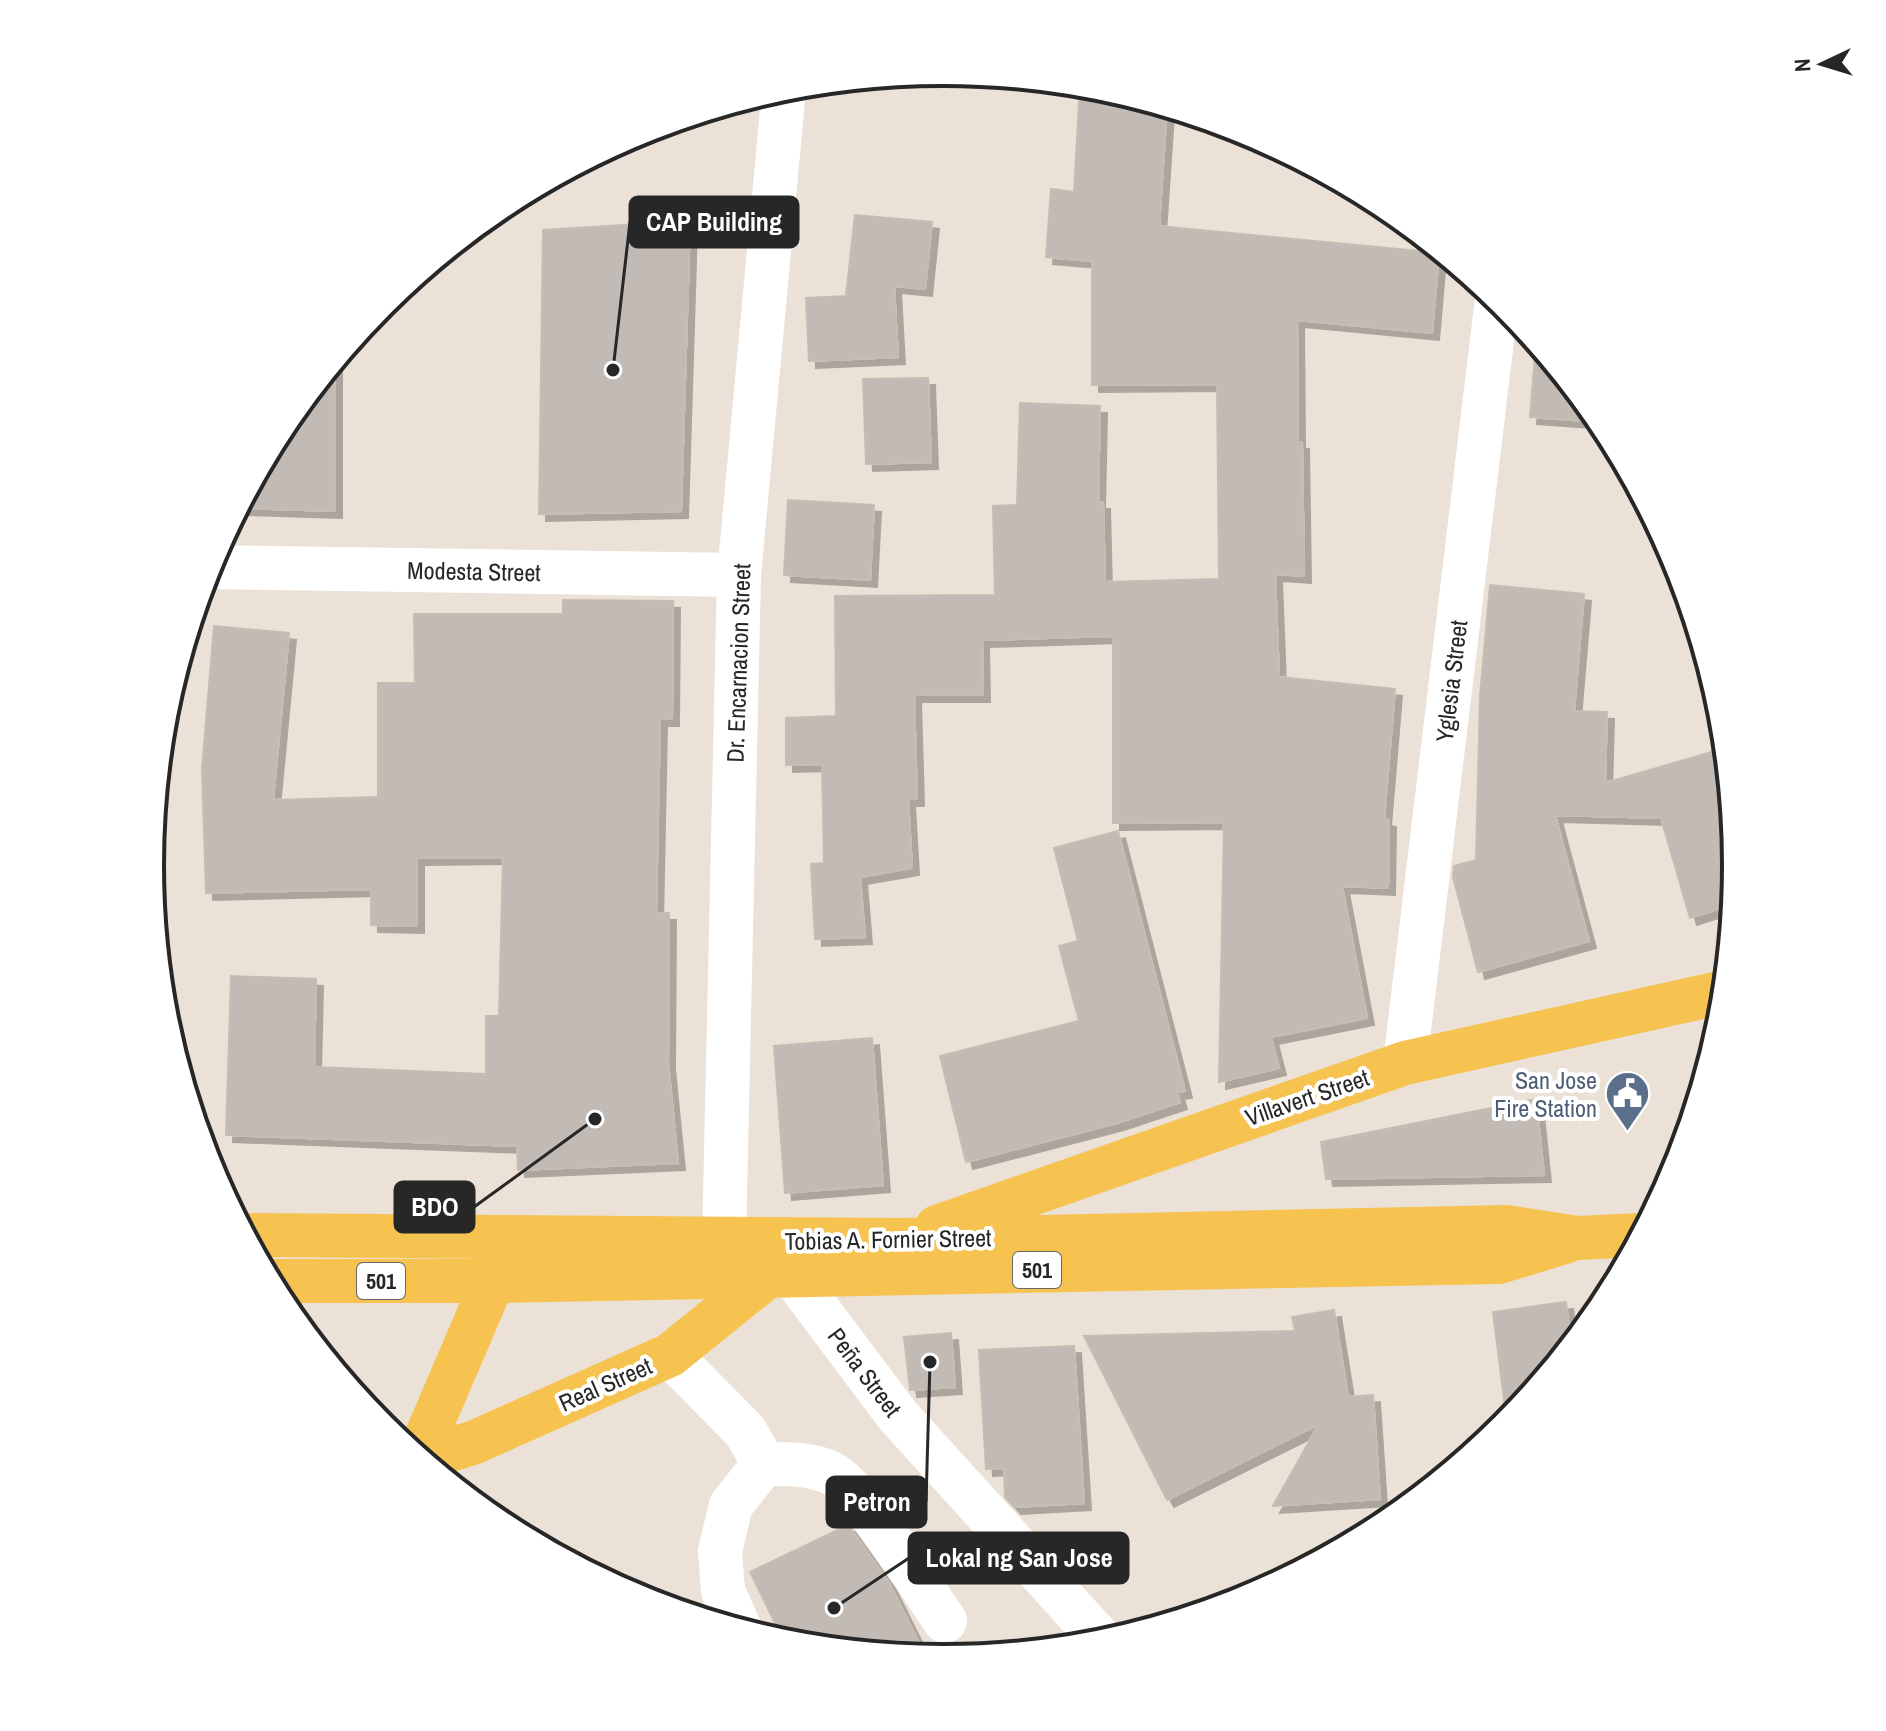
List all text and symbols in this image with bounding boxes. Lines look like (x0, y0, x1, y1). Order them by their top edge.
north arrow (1782, 24, 1862, 104)
text: N (1787, 58, 1817, 73)
callout: CAP Building (630, 197, 798, 247)
text: CAP Building (646, 204, 782, 239)
street label: Modesta Street (407, 554, 542, 588)
street label: Dr. Encarnacion Street (719, 562, 757, 763)
street label: Yglesia Street (1428, 618, 1474, 744)
street label: Villavert Street (1241, 1061, 1374, 1133)
place label: San Jose Fire Station (1494, 1064, 1597, 1124)
public building icon: San Jose Fire Station (1604, 1070, 1652, 1133)
callout: BDO (395, 1182, 474, 1232)
text: BDO (411, 1189, 459, 1224)
street label: Tobias A. Fornier Street (784, 1221, 992, 1257)
road number: 501 (1013, 1252, 1061, 1288)
road number: 501 (357, 1263, 405, 1299)
street label: Peña Street (821, 1321, 909, 1424)
street label: Real Street (554, 1349, 657, 1419)
callout: Petron (827, 1477, 926, 1527)
text: Petron (843, 1484, 911, 1519)
callout: Lokal ng San Jose (909, 1533, 1128, 1583)
text: Lokal ng San Jose (925, 1540, 1113, 1575)

